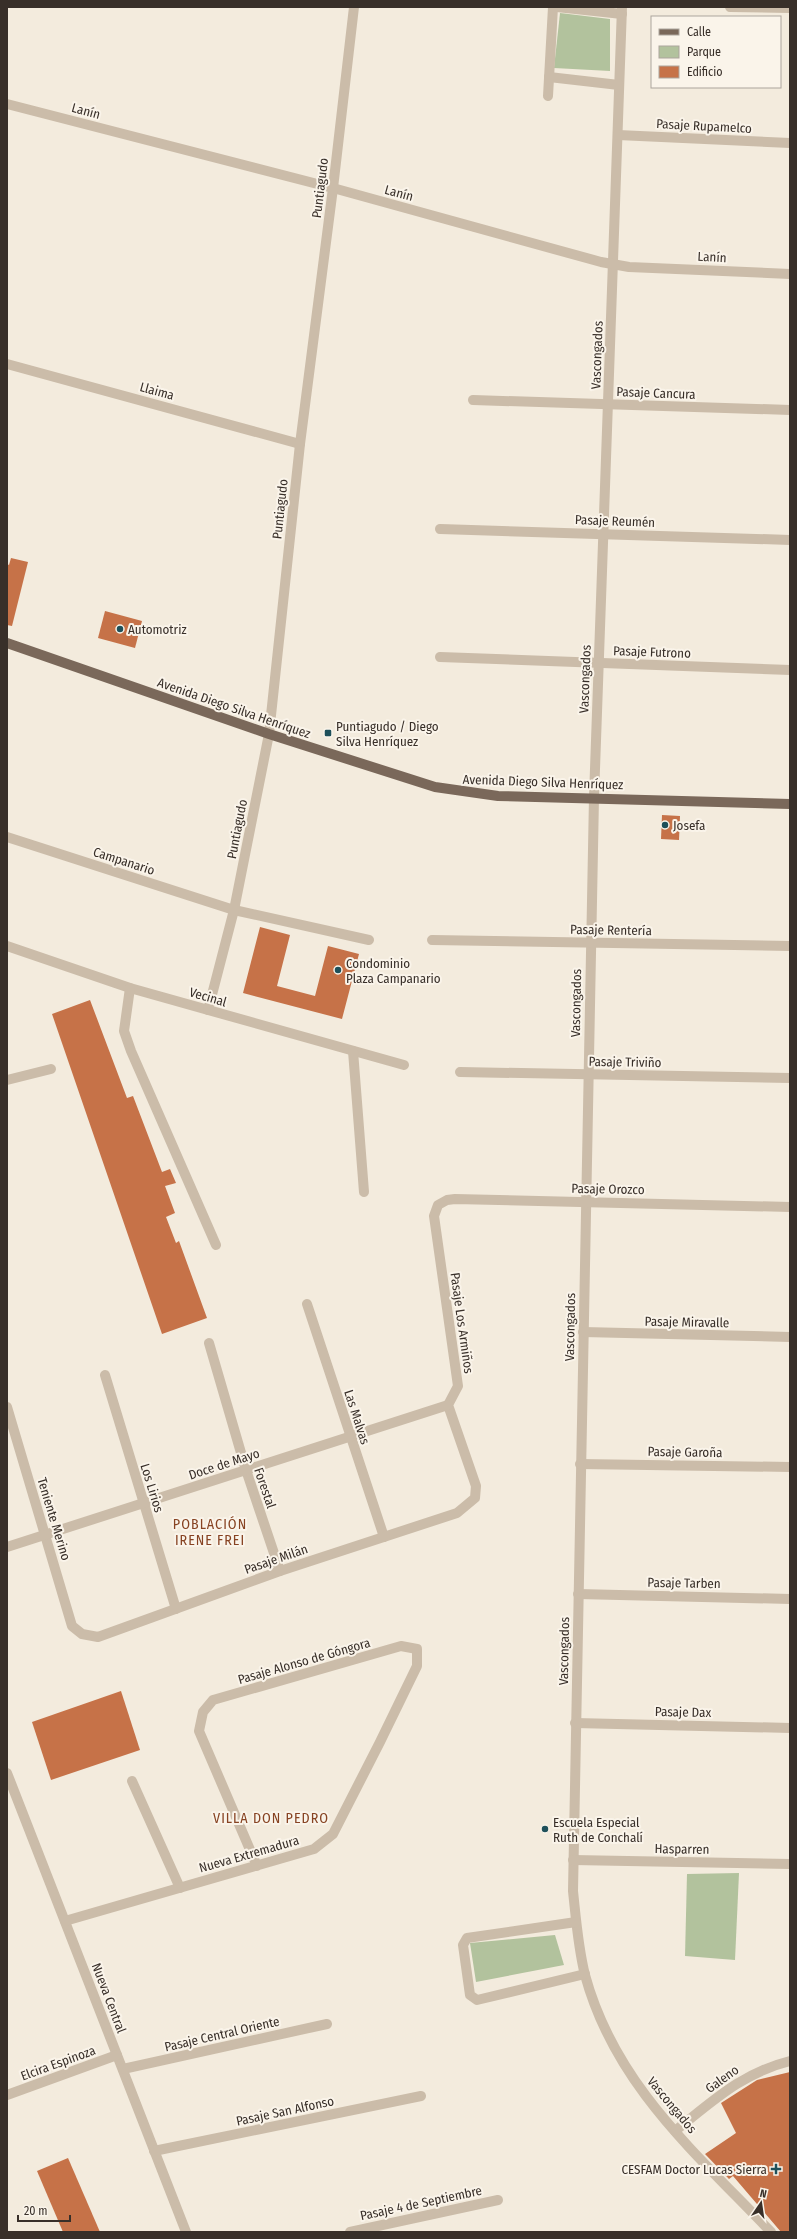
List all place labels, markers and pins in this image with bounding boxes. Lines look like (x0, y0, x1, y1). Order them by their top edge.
place label: Automotriz (128, 622, 187, 637)
marker: Automotriz (115, 624, 125, 634)
place label: Puntiagudo / Diego Silva Henríquez (336, 719, 439, 749)
marker: Puntiagudo / Diego Silva Henríquez (323, 728, 333, 738)
place label: Josefa (673, 818, 705, 833)
marker: Josefa (660, 820, 670, 830)
place label: Condominio Plaza Campanario (346, 956, 441, 986)
marker: Condominio Plaza Campanario (333, 965, 343, 975)
place label: Escuela Especial Ruth de Conchalí (553, 1815, 643, 1845)
marker: Escuela Especial Ruth de Conchalí (540, 1824, 550, 1834)
place label: CESFAM Doctor Lucas Sierra (621, 2162, 767, 2177)
marker: CESFAM Doctor Lucas Sierra (770, 2163, 782, 2175)

